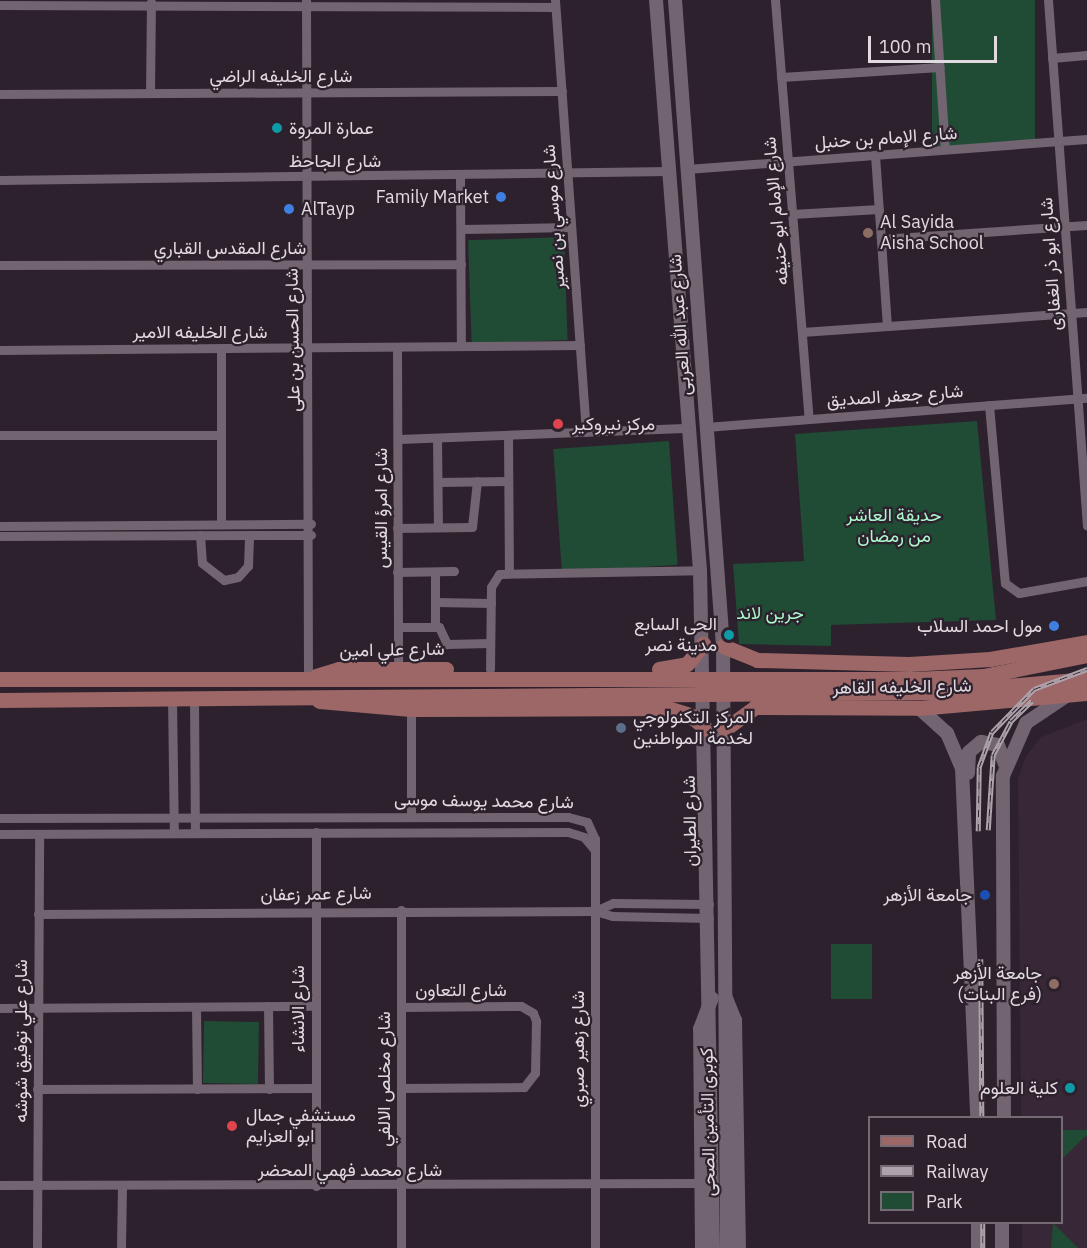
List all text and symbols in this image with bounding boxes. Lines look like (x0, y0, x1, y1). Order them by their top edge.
scale bar (871, 24, 1000, 62)
text: 100 m (879, 35, 931, 58)
street label: شارع الخليفه الراضي (210, 65, 352, 87)
place label: عمارة المروة (289, 117, 374, 139)
marker: عمارة المروة (270, 121, 284, 135)
street label: شارع الإمام بن حنبل (814, 122, 958, 154)
street label: شارع الإمام ابو حنيفه (759, 136, 793, 286)
street label: شارع موسي بن نصير (538, 144, 570, 290)
street label: شارع الجاحظ (289, 150, 381, 172)
place label: Family Market (376, 186, 489, 208)
marker: Family Market (494, 190, 508, 204)
street label: شارع ابو ذر الغفارى (1036, 197, 1066, 331)
place label: AlTayp (301, 198, 355, 220)
marker: AlTayp (282, 202, 296, 216)
place label: Al Sayida Aisha School (880, 212, 984, 254)
marker: Al Sayida Aisha School (861, 226, 875, 240)
street label: شارع المقدس القباري (154, 237, 306, 259)
street label: شارع عبد الله العربى (664, 254, 696, 396)
street label: شارع الحسن بن على (281, 268, 305, 412)
street label: شارع الخليفه الامير (133, 321, 267, 343)
street label: شارع جعفر الصديق (826, 380, 964, 412)
place label: مركز نيروكير (572, 413, 655, 435)
marker: مركز نيروكير (549, 415, 567, 433)
street label: شارع امرؤ القيس (370, 448, 392, 568)
park label: حديقة العاشر من رمضان (846, 505, 942, 548)
park label: جرين لاند (736, 602, 804, 624)
place label: الحى السابع مدينة نصر (634, 614, 717, 656)
place label: مول احمد السلاب (917, 615, 1042, 637)
marker: مول احمد السلاب (1047, 619, 1061, 633)
marker: الحى السابع مدينة نصر (722, 628, 736, 642)
street label: شارع علي امين (339, 638, 445, 662)
street label: شارع الخليفه القاهر (832, 675, 972, 699)
place label: المركز التكنولوجي لخدمة المواطنين (633, 707, 754, 750)
marker: المركز التكنولوجي لخدمة المواطنين (614, 721, 628, 735)
street label: شارع الطيران (678, 775, 702, 867)
street label: شارع محمد يوسف موسى (394, 789, 574, 813)
street label: شارع عمر زعفان (260, 882, 372, 906)
place label: جامعة الأزهر (883, 884, 972, 906)
marker: جامعة الأزهر (976, 886, 994, 904)
street label: شارع علي توفيق شوشه (10, 959, 32, 1123)
place label: جامعة الأزهر (فرع البنات) (953, 963, 1042, 1006)
street label: شارع الانشاء (287, 965, 309, 1053)
marker: جامعة الأزهر (فرع البنات) (1047, 977, 1061, 991)
street label: شارع التعاون (415, 979, 507, 1001)
street label: شارع زهير صبري (567, 990, 589, 1108)
street label: شارع مخلص الالفي (373, 1011, 395, 1147)
street label: كوبرى التأمين الصحى (696, 1047, 720, 1197)
place label: كلية العلوم (980, 1077, 1058, 1099)
marker: كلية العلوم (1063, 1081, 1077, 1095)
place label: مستشفي جمال ابو العزايم (246, 1105, 356, 1148)
legend (868, 1116, 1063, 1224)
marker: مستشفي جمال ابو العزايم (223, 1117, 241, 1135)
text: Road (926, 1130, 967, 1153)
street label: شارع محمد فهمي المحضر (258, 1159, 442, 1181)
text: Railway (926, 1160, 988, 1183)
text: Park (926, 1190, 962, 1213)

